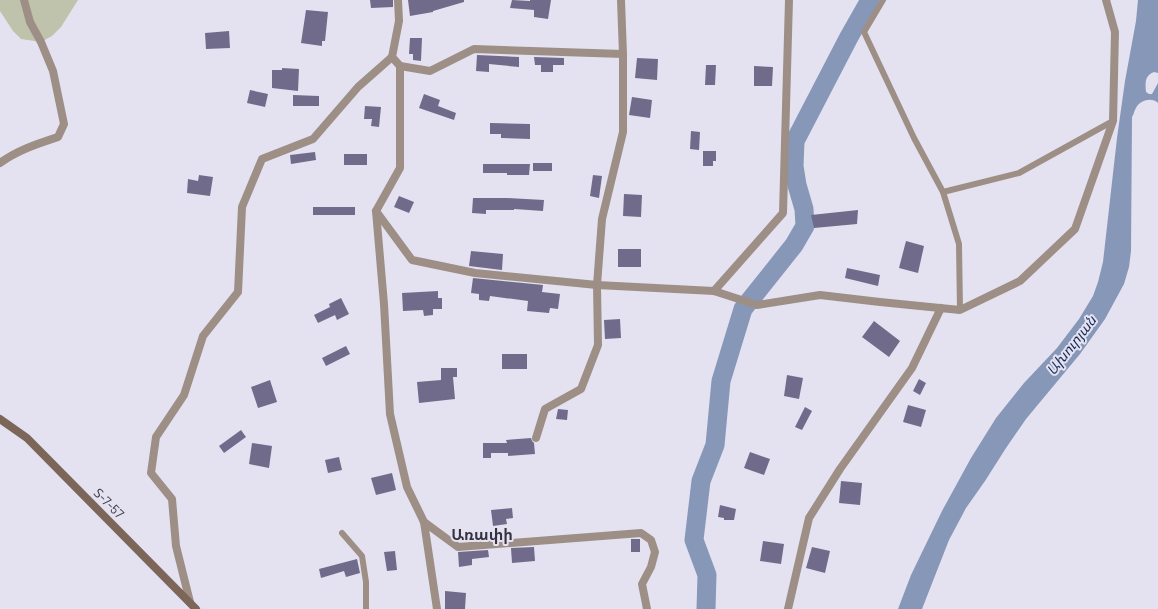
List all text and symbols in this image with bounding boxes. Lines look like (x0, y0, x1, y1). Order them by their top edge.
water label: Ախուրյան (1043, 312, 1101, 379)
street label: Տ-7-57 (91, 485, 127, 521)
district label: Առափի (451, 525, 513, 544)

